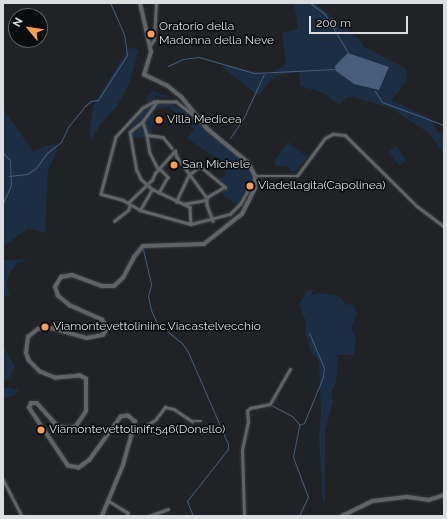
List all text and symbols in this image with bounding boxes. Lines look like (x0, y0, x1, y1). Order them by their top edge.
north arrow (8, 8, 48, 48)
scale bar (311, 8, 410, 34)
text: N (10, 16, 26, 29)
text: 200 m (316, 16, 351, 30)
place label: Oratorio della Madonna della Neve (159, 20, 274, 48)
marker: Oratorio della Madonna della Neve (146, 29, 156, 39)
place label: Villa Medicea (167, 113, 242, 127)
marker: Villa Medicea (154, 115, 164, 125)
place label: San Michele (182, 158, 250, 172)
marker: San Michele (169, 160, 179, 170)
place label: Viadellagita(Capolinea) (258, 179, 385, 193)
marker: Viadellagita(Capolinea) (245, 181, 255, 191)
place label: Viamontevettoliniinc.Viacastelvecchio (53, 320, 261, 334)
marker: Viamontevettoliniinc.Viacastelvecchio (40, 322, 50, 332)
place label: Viamontevettolinifr.546(Donello) (49, 423, 225, 437)
marker: Viamontevettolinifr.546(Donello) (36, 425, 46, 435)

